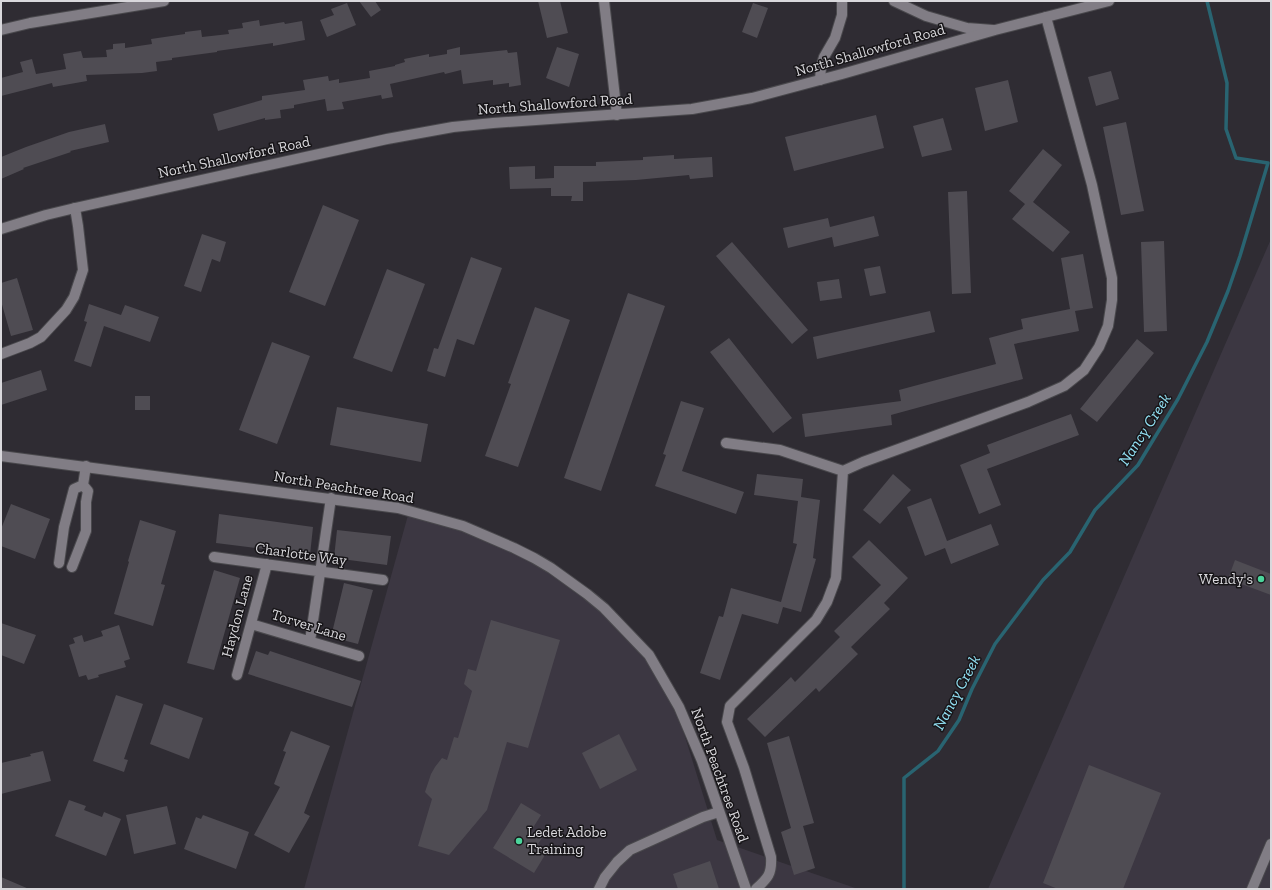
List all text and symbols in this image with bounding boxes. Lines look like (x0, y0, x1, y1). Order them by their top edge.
street label: North Shallowford Road (793, 20, 948, 80)
street label: North Shallowford Road (477, 90, 634, 118)
street label: North Shallowford Road (156, 132, 313, 182)
water label: Nancy Creek (1114, 390, 1175, 469)
street label: North Peachtree Road (273, 467, 416, 507)
street label: Charlotte Way (254, 539, 348, 569)
place label: Wendy's (1199, 570, 1253, 588)
street label: Haydon Lane (217, 573, 257, 659)
marker: Wendy's (1256, 574, 1266, 584)
street label: Torver Lane (269, 605, 349, 645)
water label: Nancy Creek (929, 651, 984, 733)
street label: North Peachtree Road (687, 705, 753, 845)
place label: Ledet Adobe Training (527, 823, 607, 858)
marker: Ledet Adobe Training (514, 836, 524, 846)

